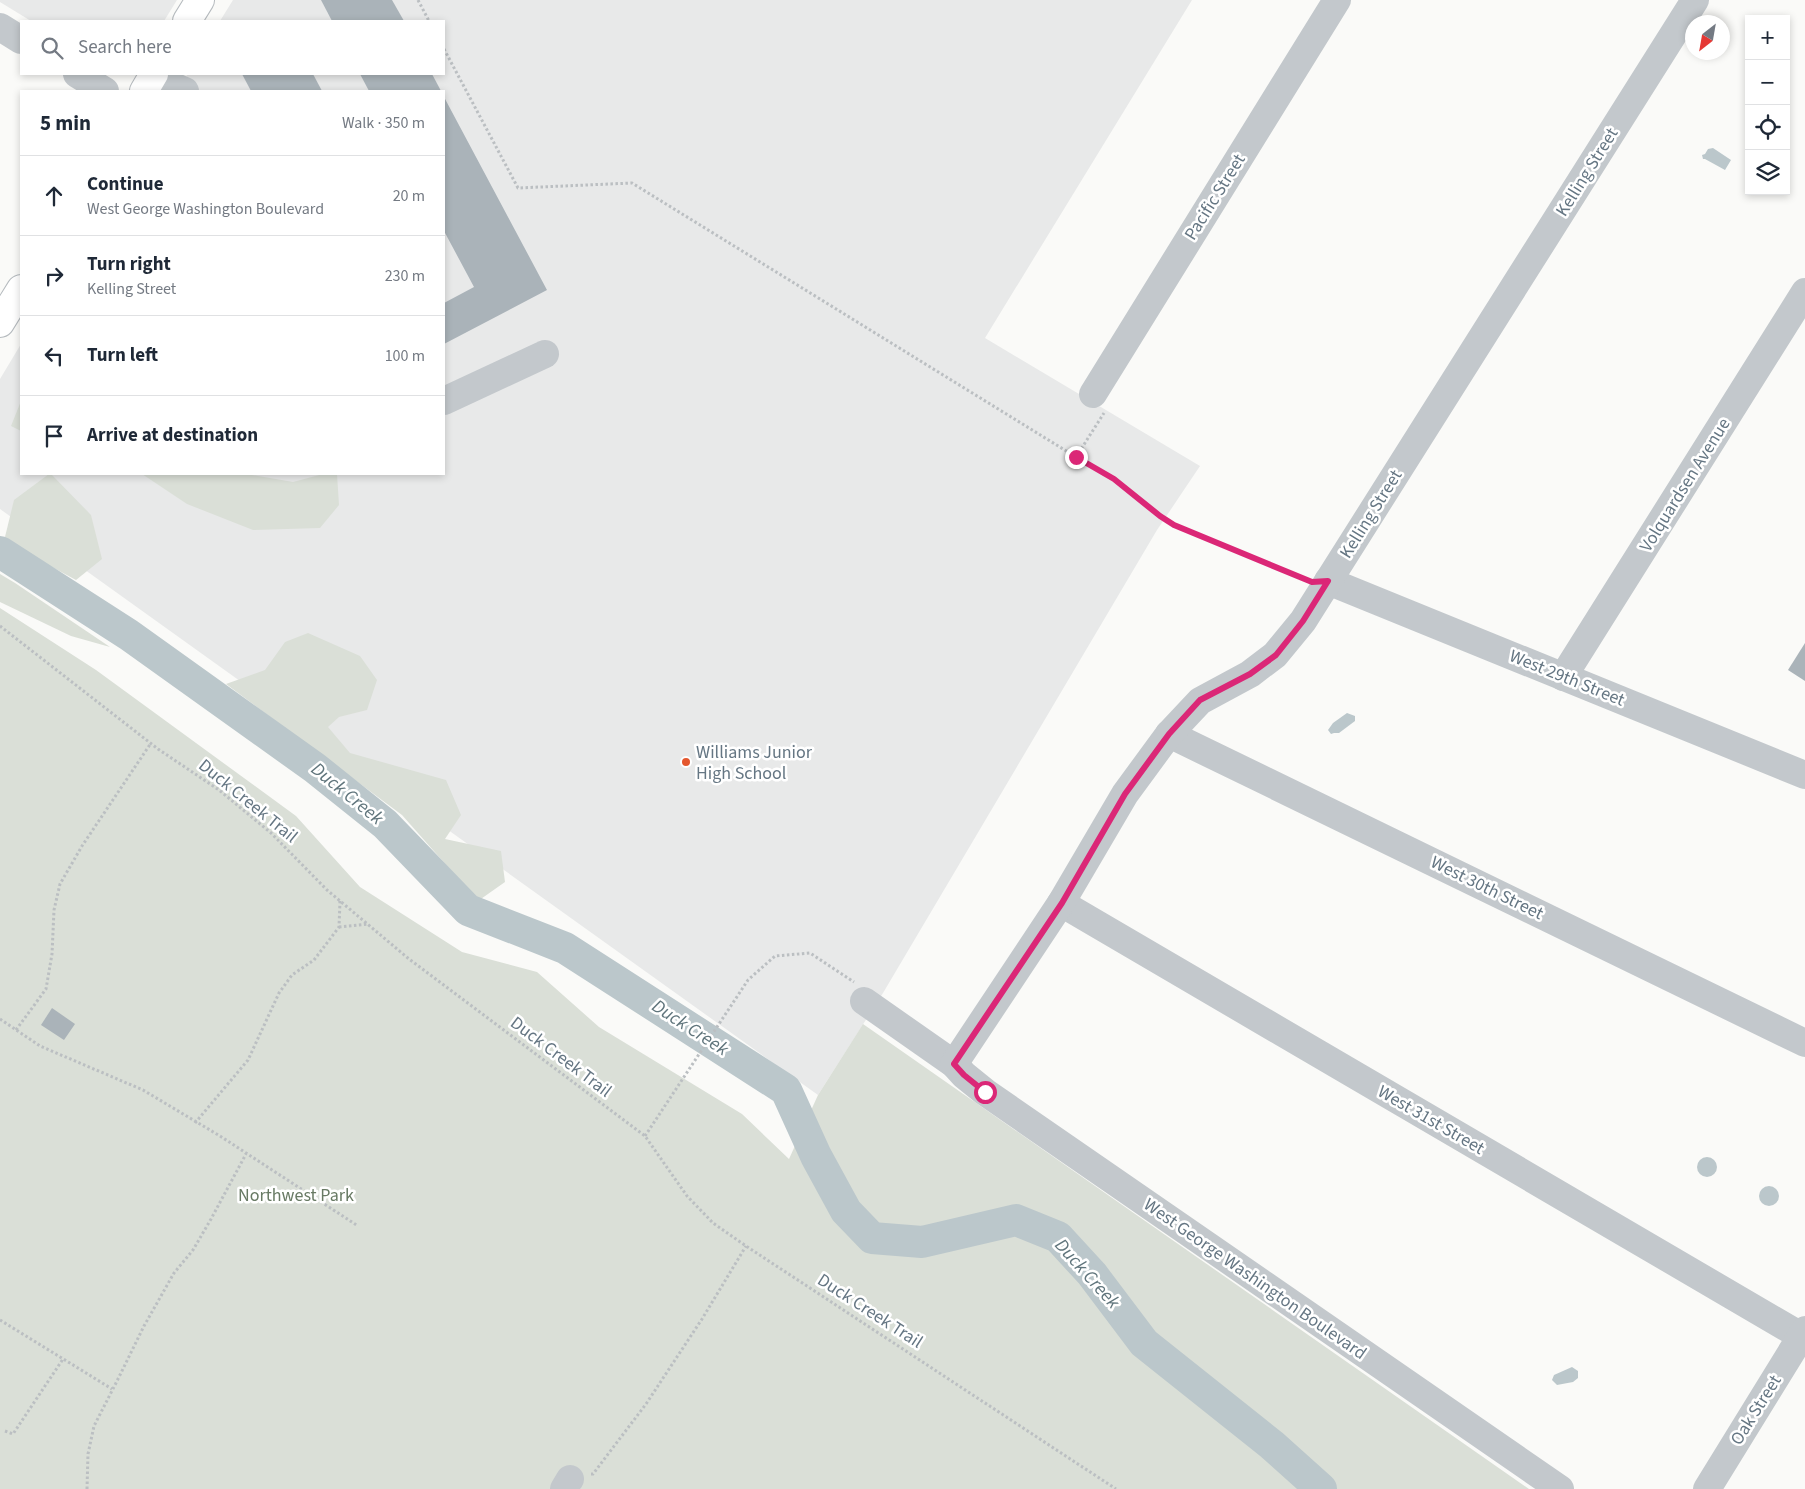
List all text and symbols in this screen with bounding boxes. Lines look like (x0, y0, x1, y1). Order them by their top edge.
north arrow (1685, 15, 1730, 60)
map controls (1745, 15, 1790, 195)
button: + (1745, 15, 1790, 60)
search box (20, 20, 445, 75)
icon: search (38, 34, 66, 62)
text: Search here (78, 34, 172, 61)
button: − (1745, 60, 1790, 105)
button: locate (1745, 105, 1790, 150)
text: 5 min (40, 108, 91, 138)
text: Walk · 350 m (342, 112, 425, 134)
street label: Kelling Street (1550, 123, 1624, 221)
street label: Pacific Street (1179, 149, 1251, 245)
button: layers (1745, 150, 1790, 195)
text: Continue (87, 171, 164, 198)
icon: ahead (40, 182, 68, 210)
text: 20 m (393, 185, 425, 207)
text: West George Washington Boulevard (87, 198, 324, 220)
text: Turn right (87, 251, 171, 278)
icon: right (40, 262, 68, 290)
text: 230 m (385, 265, 425, 287)
text: Kelling Street (87, 278, 176, 300)
icon: left (40, 342, 68, 370)
text: Turn left (87, 342, 158, 369)
text: 100 m (385, 345, 425, 367)
street label: Volquardsen Avenue (1634, 413, 1736, 557)
icon: arrive (40, 422, 68, 450)
text: Arrive at destination (87, 422, 258, 449)
route end (1065, 446, 1088, 469)
street label: Kelling Street (1334, 465, 1408, 563)
street label: West 29th Street (1506, 643, 1628, 713)
place label: Williams Junior High School (696, 740, 813, 786)
street label: Duck Creek Trail (193, 753, 303, 849)
water label: Duck Creek (305, 756, 390, 832)
marker: Williams Junior High School (680, 756, 692, 768)
street label: West 30th Street (1427, 850, 1547, 926)
water label: Duck Creek (646, 993, 734, 1063)
street label: Duck Creek Trail (505, 1011, 617, 1103)
street label: West 31st Street (1373, 1079, 1489, 1161)
route start (974, 1081, 997, 1104)
park label: Northwest Park (238, 1183, 354, 1208)
street label: West George Washington Boulevard (1139, 1192, 1371, 1366)
water label: Duck Creek (1048, 1233, 1127, 1316)
street label: Duck Creek Trail (812, 1268, 928, 1354)
street label: Oak Street (1725, 1370, 1787, 1450)

